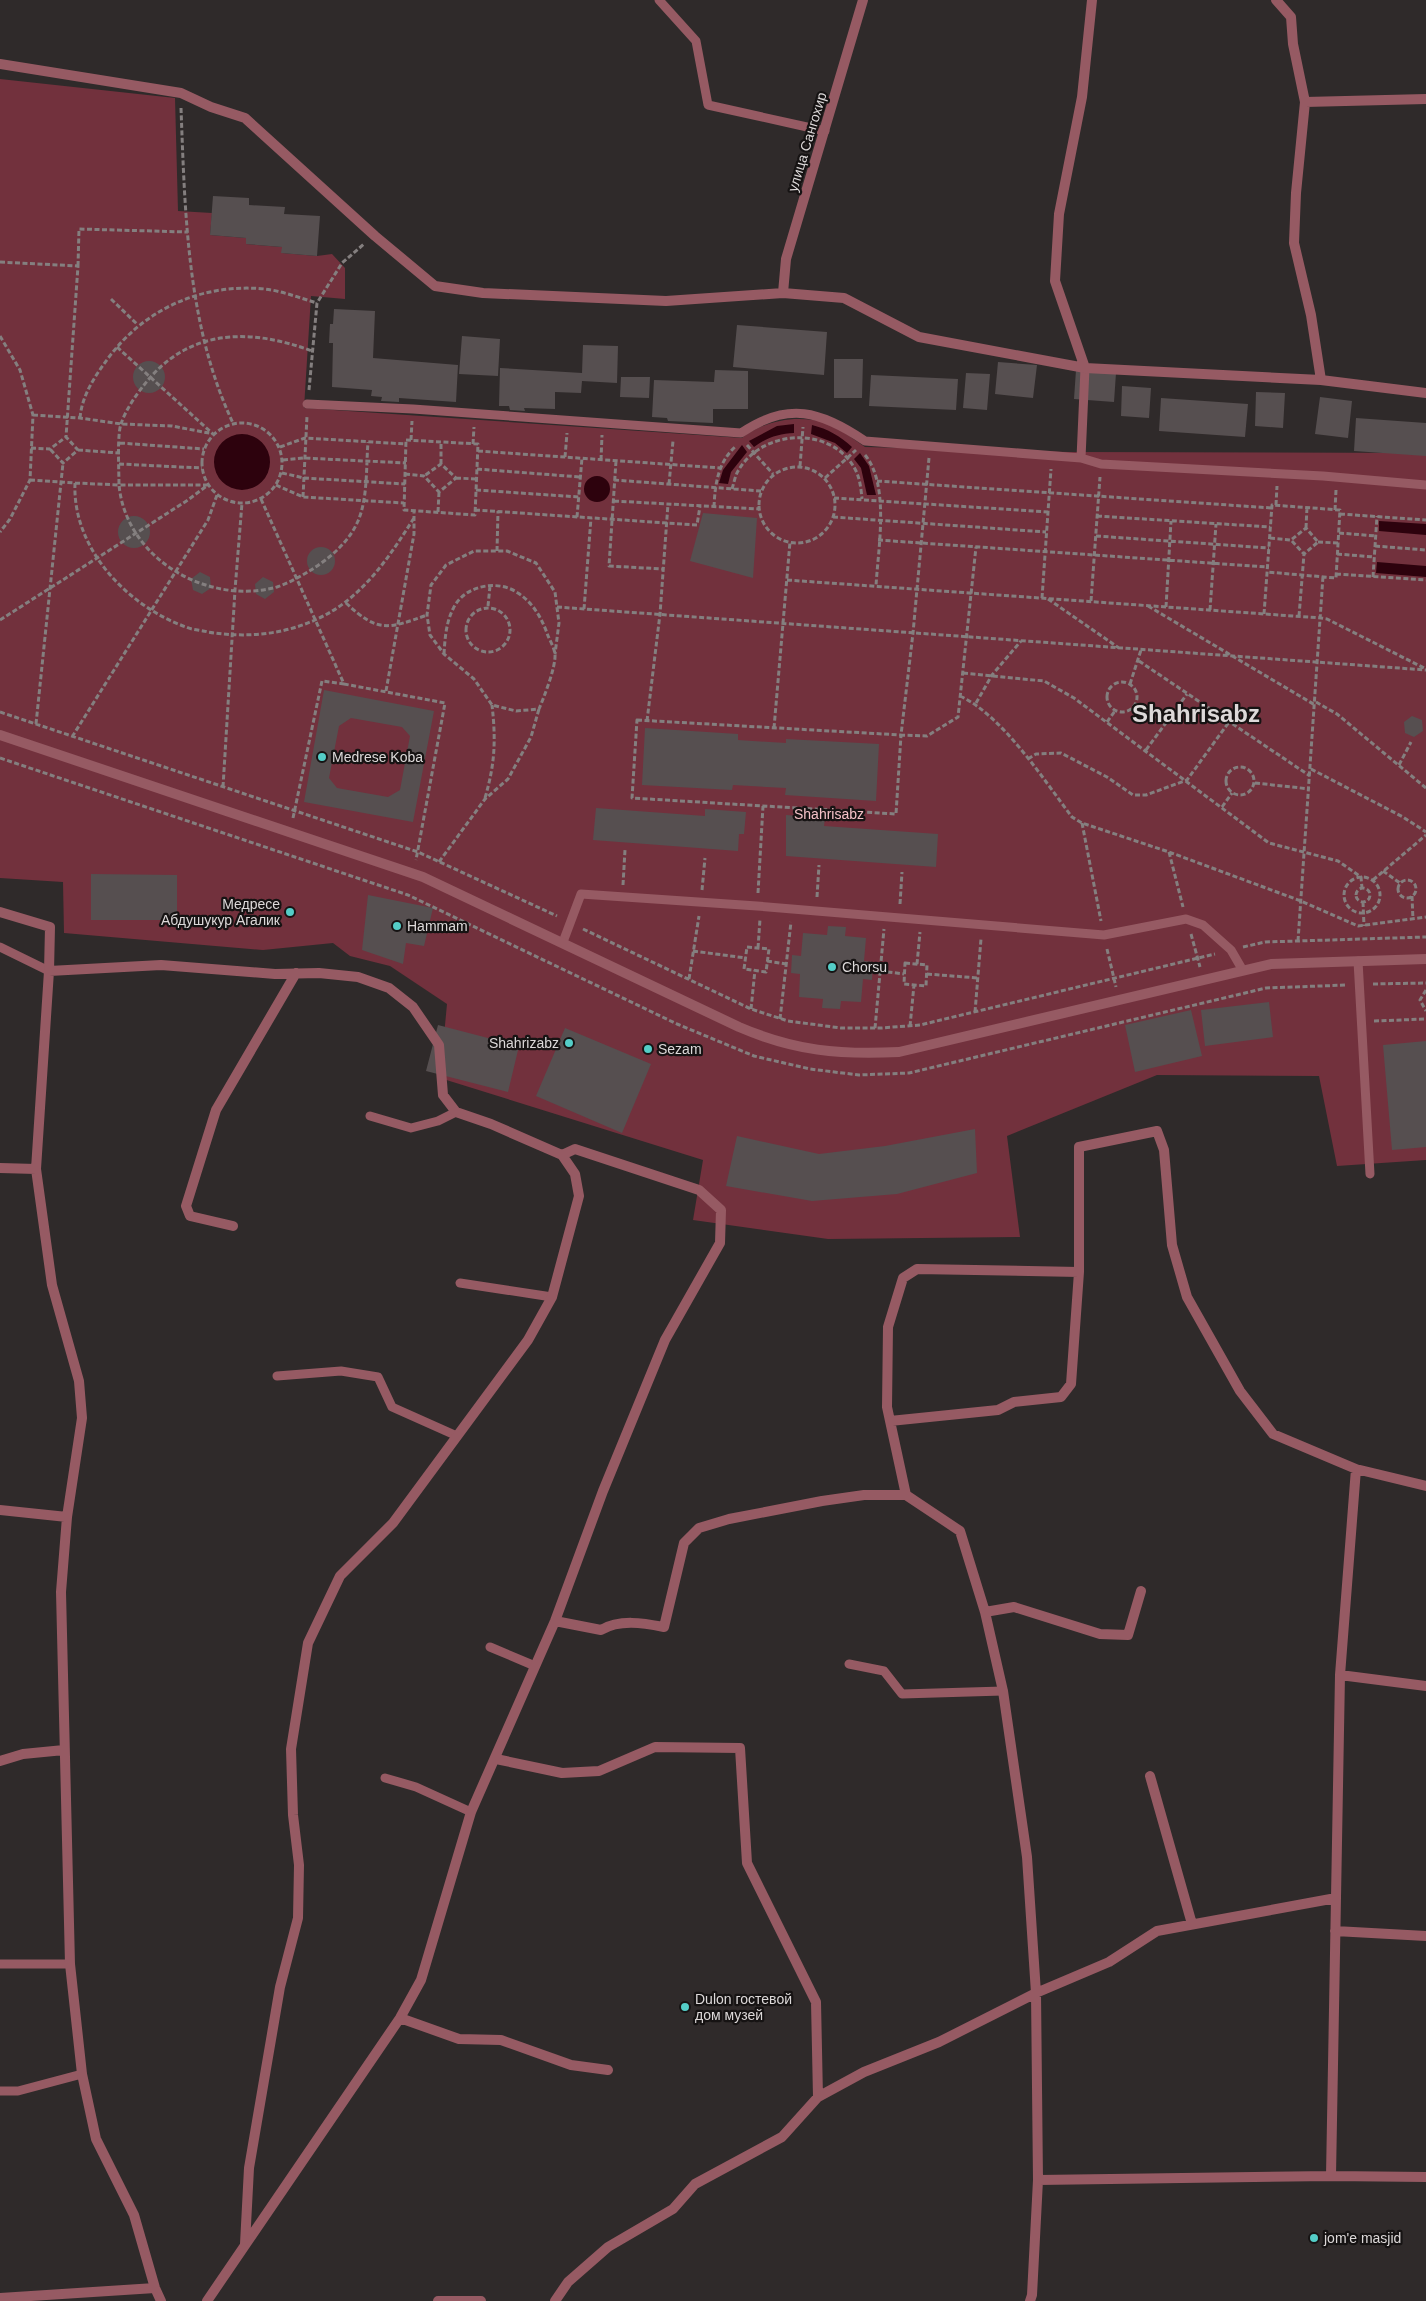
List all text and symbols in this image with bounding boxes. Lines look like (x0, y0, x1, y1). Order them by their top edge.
street label: улица Сангохир (784, 90, 830, 194)
district label: Shahrisabz (1132, 700, 1260, 727)
place label: Medrese Koba (332, 749, 423, 765)
marker: Medrese Koba (316, 751, 328, 763)
park label: Shahrisabz (794, 806, 864, 822)
place label: Медресе Абдушукур Агалик (161, 896, 281, 928)
marker: Медресе Абдушукур Агалик (284, 906, 296, 918)
place label: Hammam (407, 918, 468, 934)
marker: Hammam (391, 920, 403, 932)
place label: Chorsu (842, 959, 887, 975)
marker: Chorsu (826, 961, 838, 973)
place label: Shahrizabz (489, 1035, 559, 1051)
marker: Shahrizabz (563, 1037, 575, 1049)
place label: Sezam (658, 1041, 702, 1057)
marker: Sezam (642, 1043, 654, 1055)
place label: Dulon гостевой дом музей (695, 1991, 792, 2023)
marker: Dulon гостевой дом музей (679, 2001, 691, 2013)
place label: jom'e masjid (1323, 2230, 1401, 2246)
marker: jom'e masjid (1308, 2232, 1320, 2244)

